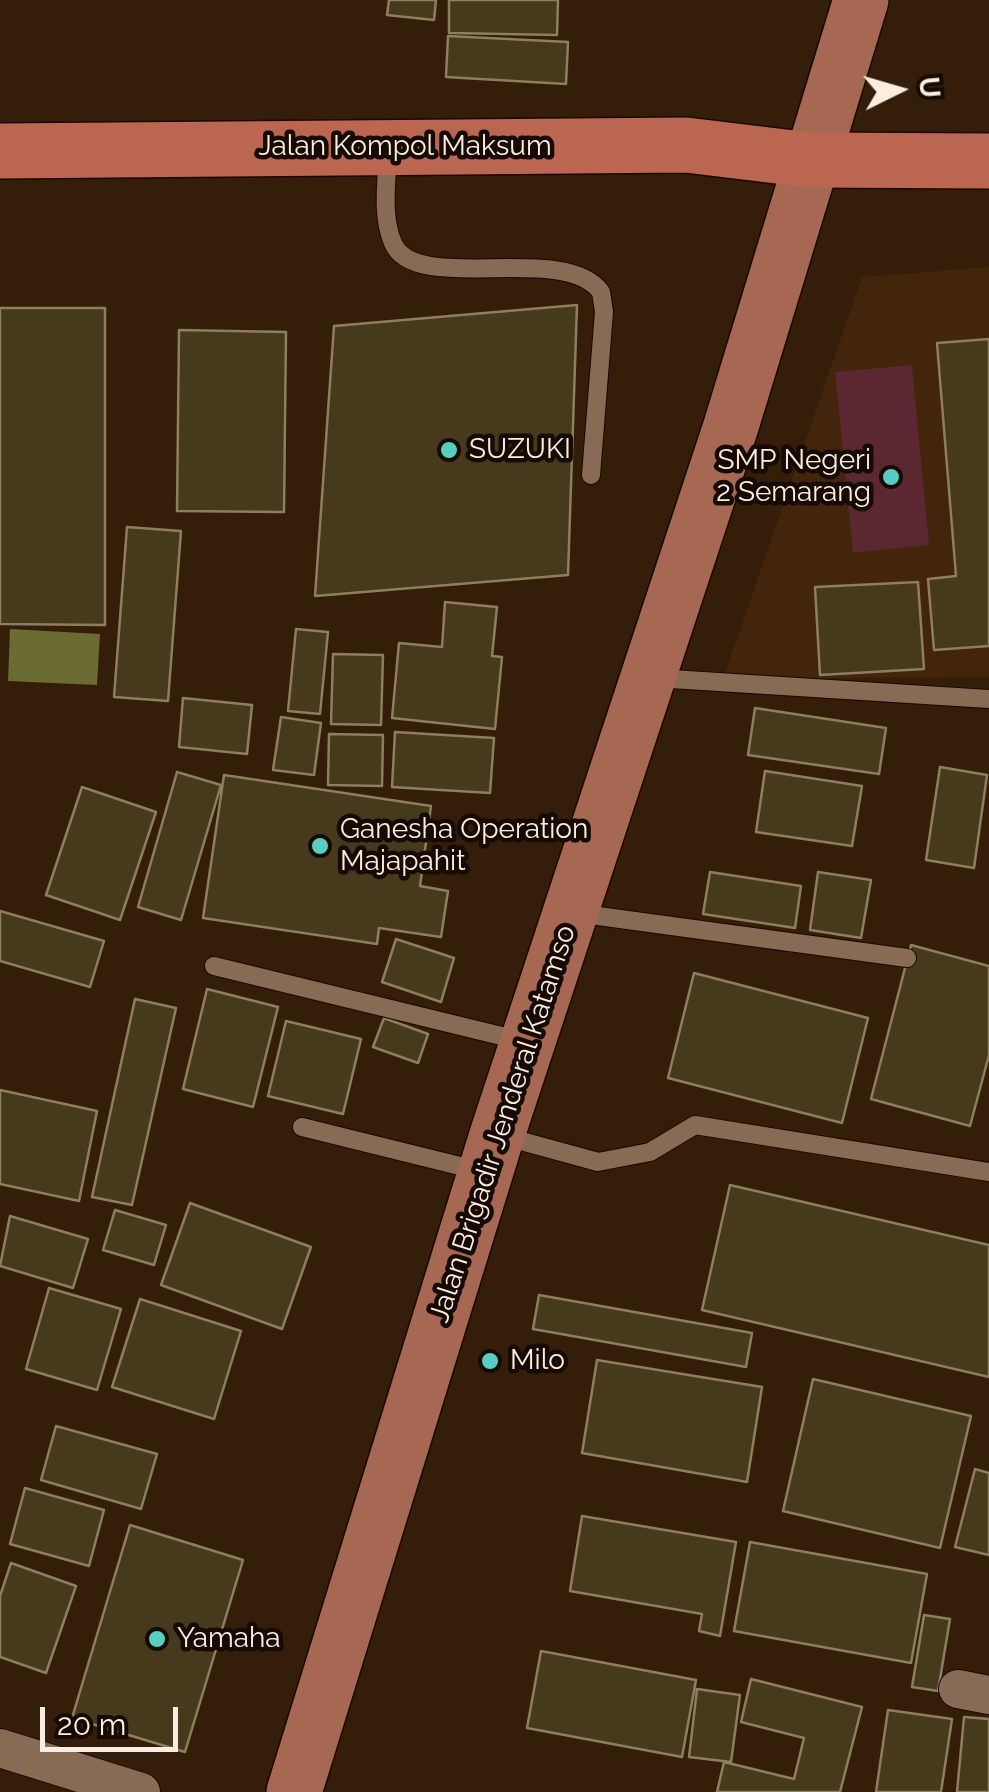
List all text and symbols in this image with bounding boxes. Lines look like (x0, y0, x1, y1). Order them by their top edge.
north arrow (849, 40, 949, 140)
text: U (912, 75, 947, 99)
street label: Jalan Kompol Maksum (258, 130, 552, 164)
place label: SUZUKI (469, 433, 571, 467)
marker: SUZUKI (438, 439, 460, 461)
place label: SMP Negeri 2 Semarang (716, 444, 871, 510)
marker: SMP Negeri 2 Semarang (880, 466, 902, 488)
place label: Ganesha Operation Majapahit (340, 813, 588, 879)
marker: Ganesha Operation Majapahit (309, 835, 331, 857)
street label: Jalan Brigadir Jenderal Katamso (423, 921, 583, 1327)
place label: Milo (510, 1344, 565, 1378)
marker: Milo (479, 1350, 501, 1372)
place label: Yamaha (177, 1622, 281, 1656)
marker: Yamaha (146, 1628, 168, 1650)
scale bar (45, 1687, 182, 1749)
text: 20 m (57, 1707, 126, 1742)

